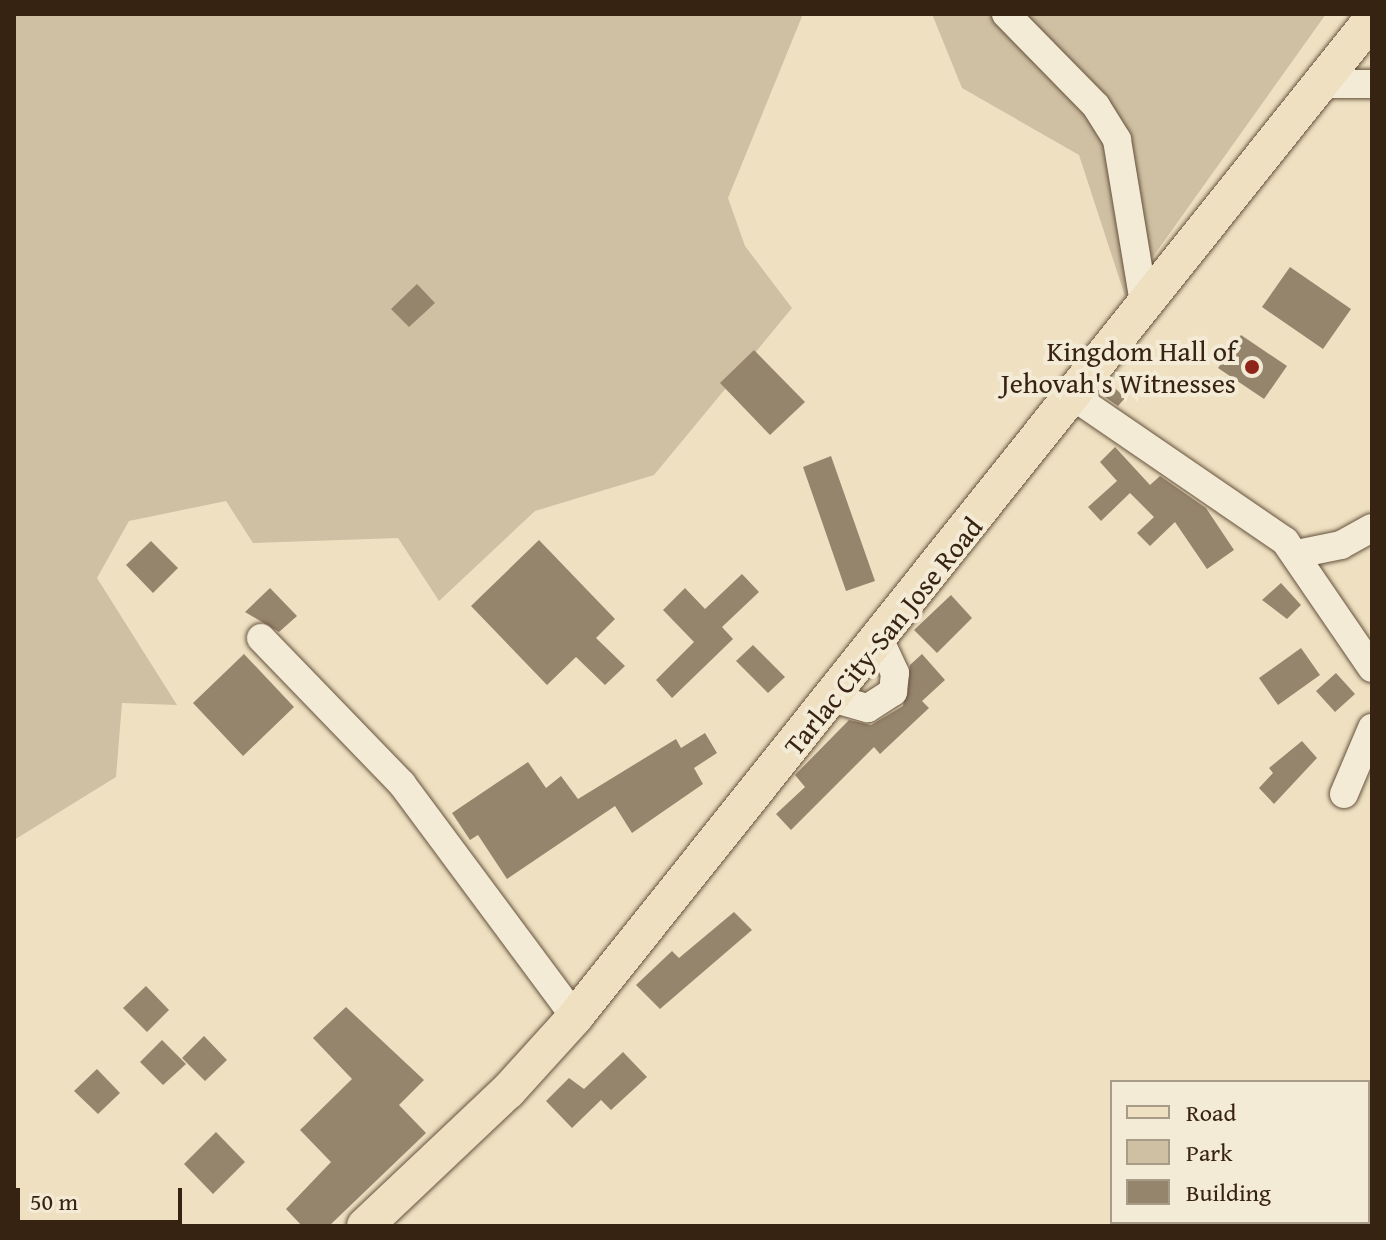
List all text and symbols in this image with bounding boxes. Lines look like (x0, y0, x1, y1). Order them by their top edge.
place label: Kingdom Hall of Jehovah's Witnesses (1001, 334, 1236, 400)
marker: Kingdom Hall of Jehovah's Witnesses (1243, 358, 1261, 376)
street label: Tarlac City-San Jose Road (777, 510, 989, 762)
legend (1110, 1080, 1370, 1224)
text: Road (1186, 1095, 1236, 1130)
text: Park (1186, 1135, 1232, 1170)
scale bar (20, 1172, 186, 1222)
text: Building (1186, 1175, 1271, 1210)
text: 50 m (30, 1184, 78, 1219)

